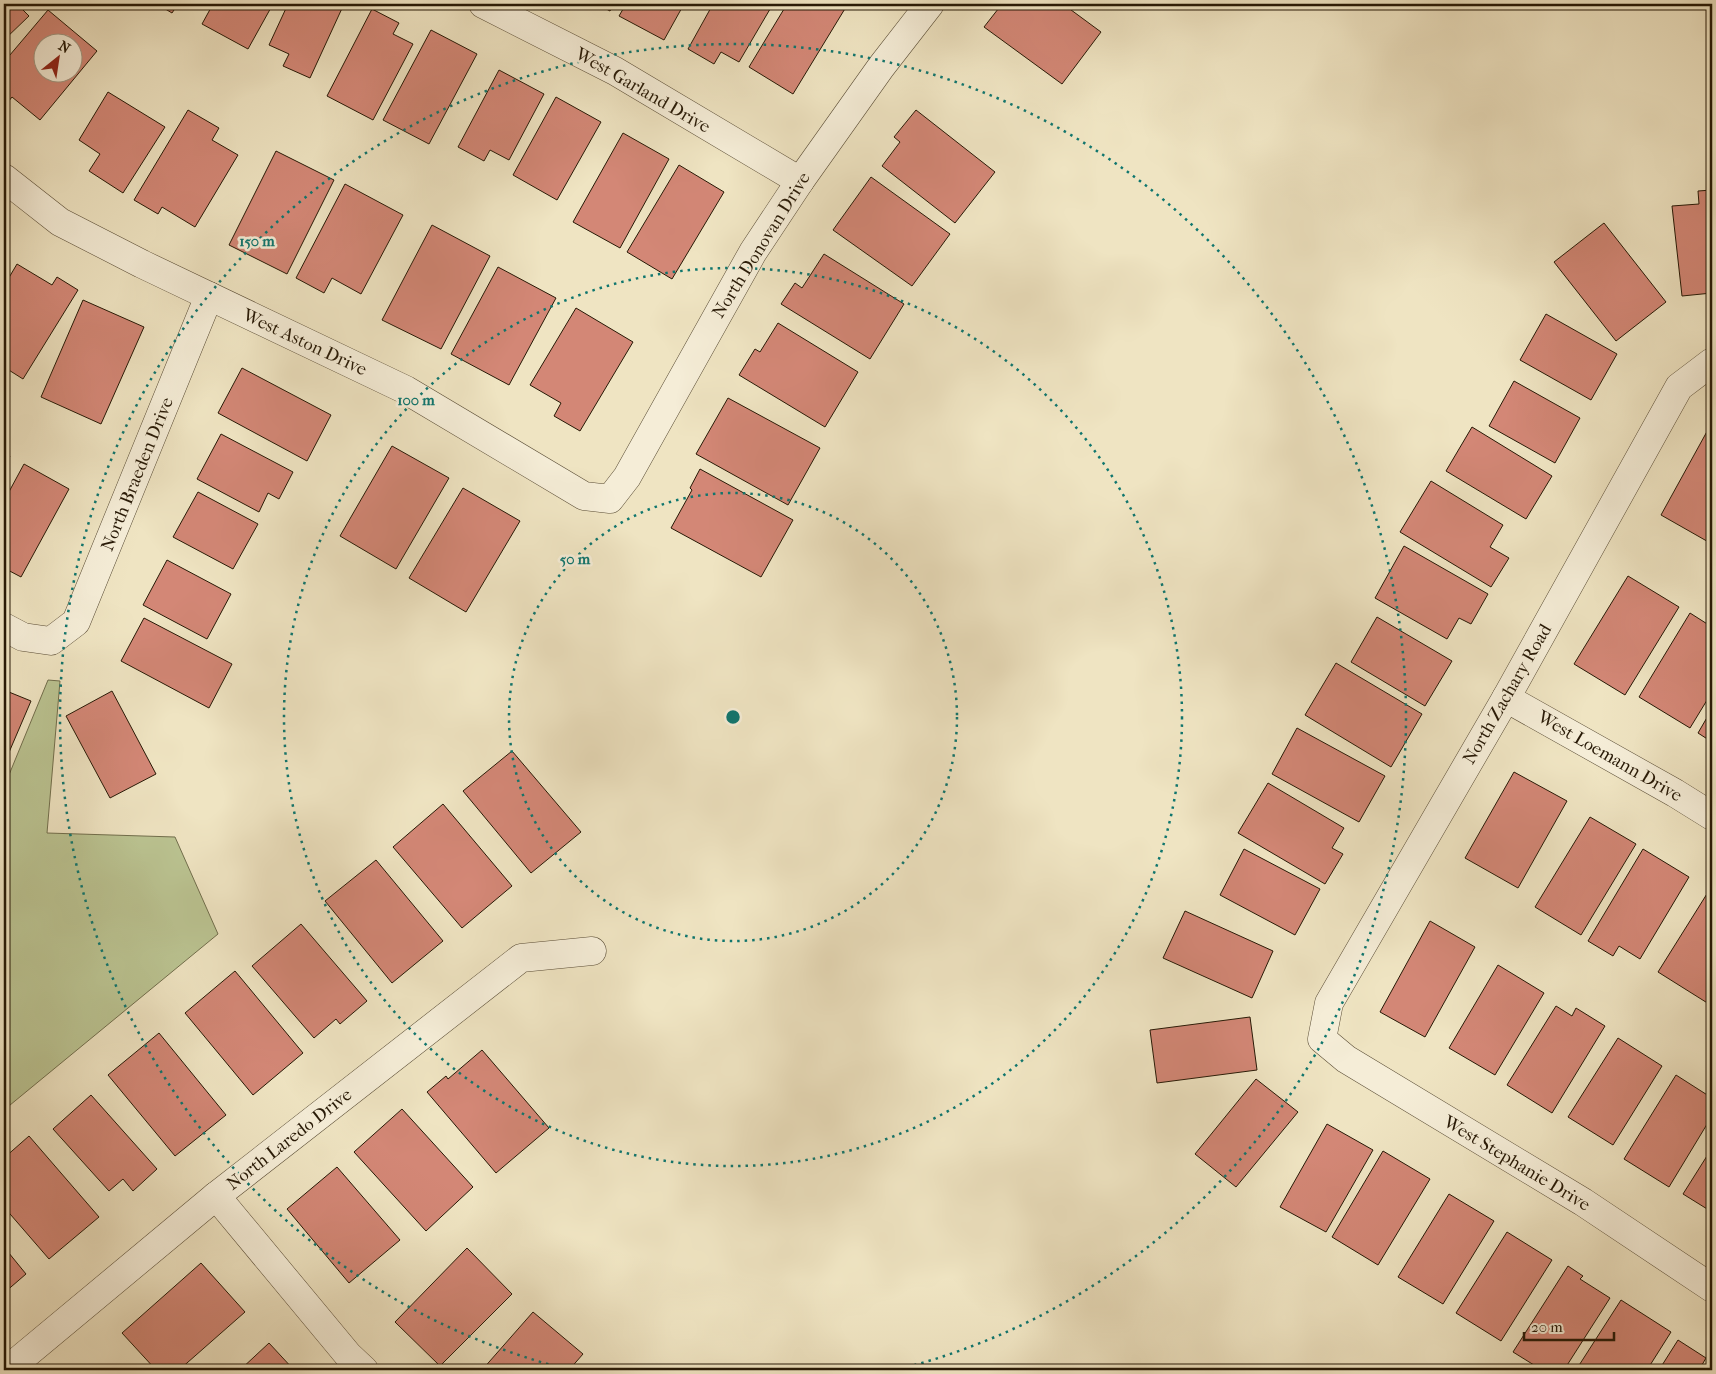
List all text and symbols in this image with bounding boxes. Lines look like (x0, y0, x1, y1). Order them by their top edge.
north arrow (32, 32, 82, 82)
text: N (55, 37, 73, 57)
street label: West Garland Drive (571, 43, 714, 138)
street label: North Donovan Drive (708, 168, 815, 322)
text: 150 m (239, 232, 275, 250)
street label: West Aston Drive (239, 304, 370, 380)
text: 100 m (397, 391, 435, 409)
street label: North Braeden Drive (97, 394, 178, 554)
text: 50 m (560, 550, 591, 568)
street label: North Zachary Road (1459, 620, 1556, 768)
street label: West Loemann Drive (1533, 706, 1686, 806)
centre of rings (724, 708, 742, 726)
street label: North Laredo Drive (223, 1084, 356, 1195)
street label: West Stephanie Drive (1439, 1111, 1594, 1216)
scale bar (1524, 1309, 1614, 1341)
text: 20 m (1531, 1318, 1563, 1336)

